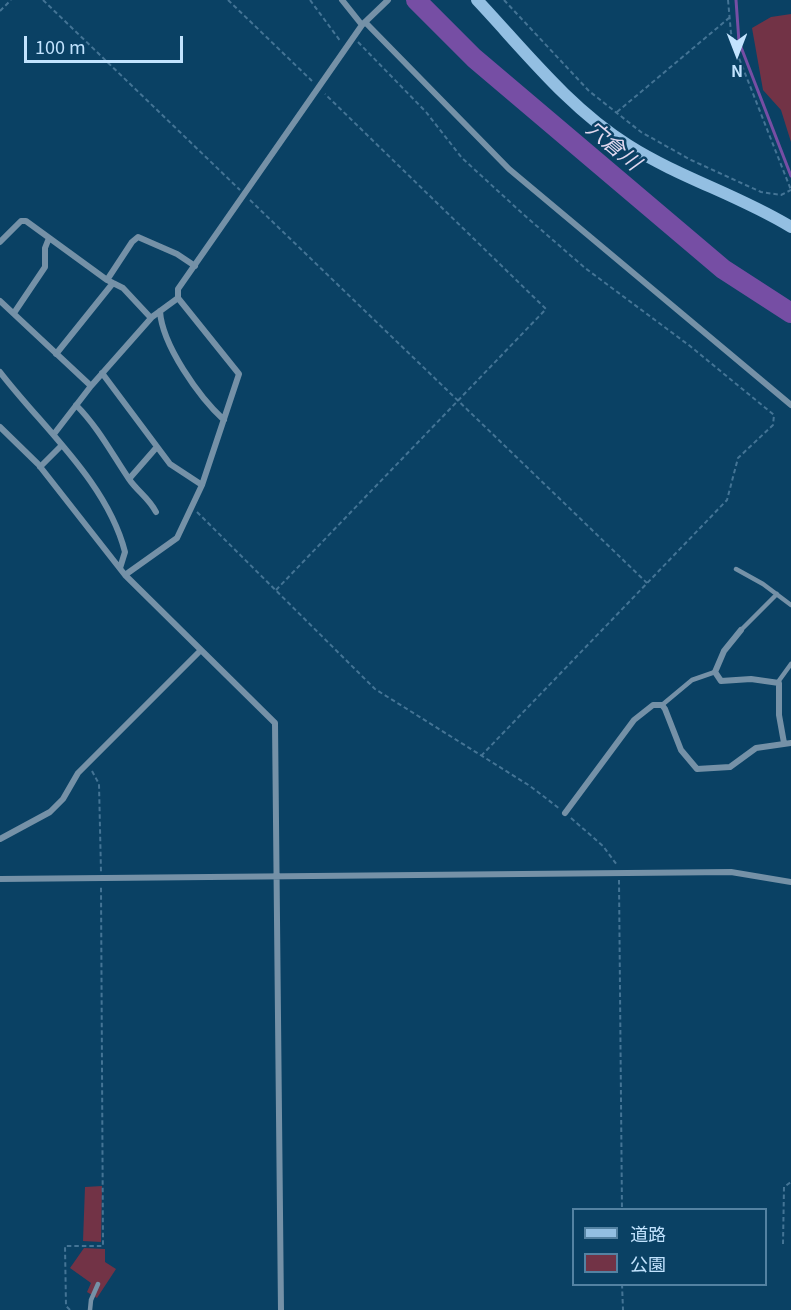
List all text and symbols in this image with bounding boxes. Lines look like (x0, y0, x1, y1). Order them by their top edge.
scale bar (27, 24, 186, 62)
north arrow (707, 24, 767, 84)
text: 100 m (35, 33, 86, 59)
text: N (731, 60, 743, 84)
water label: 穴倉川 (582, 115, 646, 175)
legend (572, 1208, 767, 1286)
text: 道路 (630, 1220, 666, 1246)
text: 公園 (630, 1250, 666, 1276)

